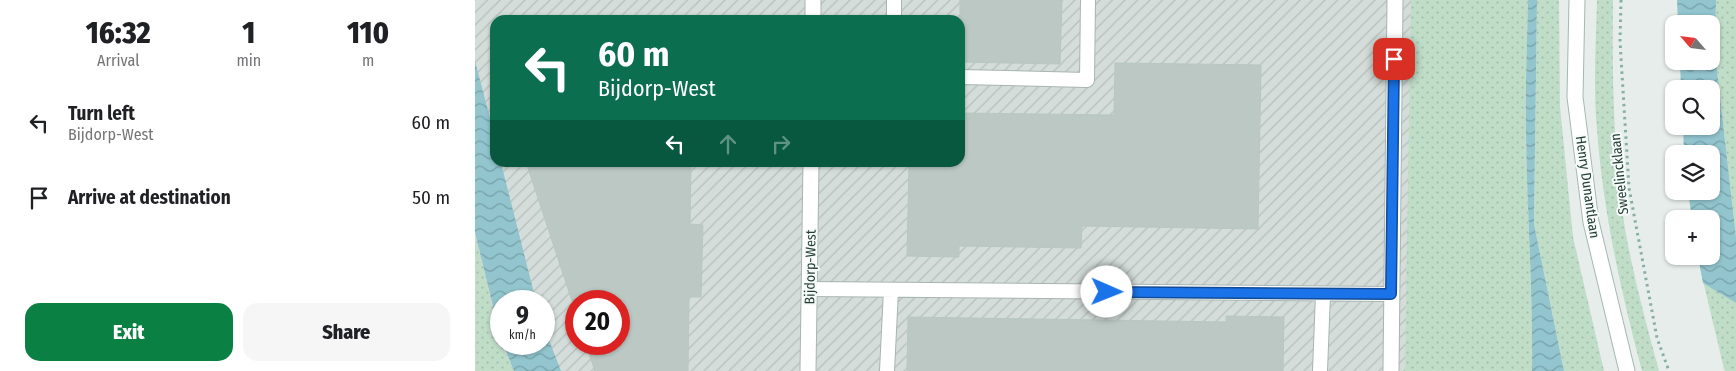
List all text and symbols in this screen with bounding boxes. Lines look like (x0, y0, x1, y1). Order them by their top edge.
text: 16:32 (86, 15, 151, 51)
text: 1 (242, 15, 255, 51)
text: 110 (347, 15, 389, 51)
north arrow (1665, 15, 1720, 70)
map controls (1665, 15, 1720, 265)
text: 60 m (598, 33, 669, 75)
icon: left (515, 35, 580, 100)
pin (1373, 38, 1415, 80)
icon: arrive (1380, 45, 1408, 73)
text: Arrival (97, 51, 139, 70)
text: min (236, 51, 261, 70)
text: m (362, 51, 374, 70)
text: Bijdorp-West (598, 75, 716, 102)
button: search (1665, 80, 1720, 135)
text: Turn left (68, 102, 135, 125)
icon: left (25, 109, 53, 137)
text: 60 m (412, 111, 450, 134)
text: Bijdorp-West (68, 125, 154, 144)
icon: left (661, 130, 689, 158)
icon: ahead (714, 130, 742, 158)
icon: right (767, 130, 795, 158)
street label: Sweelincklaan (1607, 132, 1632, 215)
street label: Henry Dunantlaan (1572, 135, 1603, 239)
button: layers (1665, 145, 1720, 200)
icon: arrive (25, 184, 53, 212)
text: Arrive at destination (68, 186, 231, 209)
text: 50 m (412, 186, 450, 209)
button: + (1665, 210, 1720, 265)
street label: Bijdorp-West (801, 229, 820, 305)
position arrow (1080, 265, 1132, 317)
speed limit sign: 20 (565, 290, 630, 355)
text: 9 (516, 301, 529, 331)
button: Exit (25, 303, 233, 361)
button: Share (243, 303, 450, 361)
text: km/h (509, 328, 536, 342)

